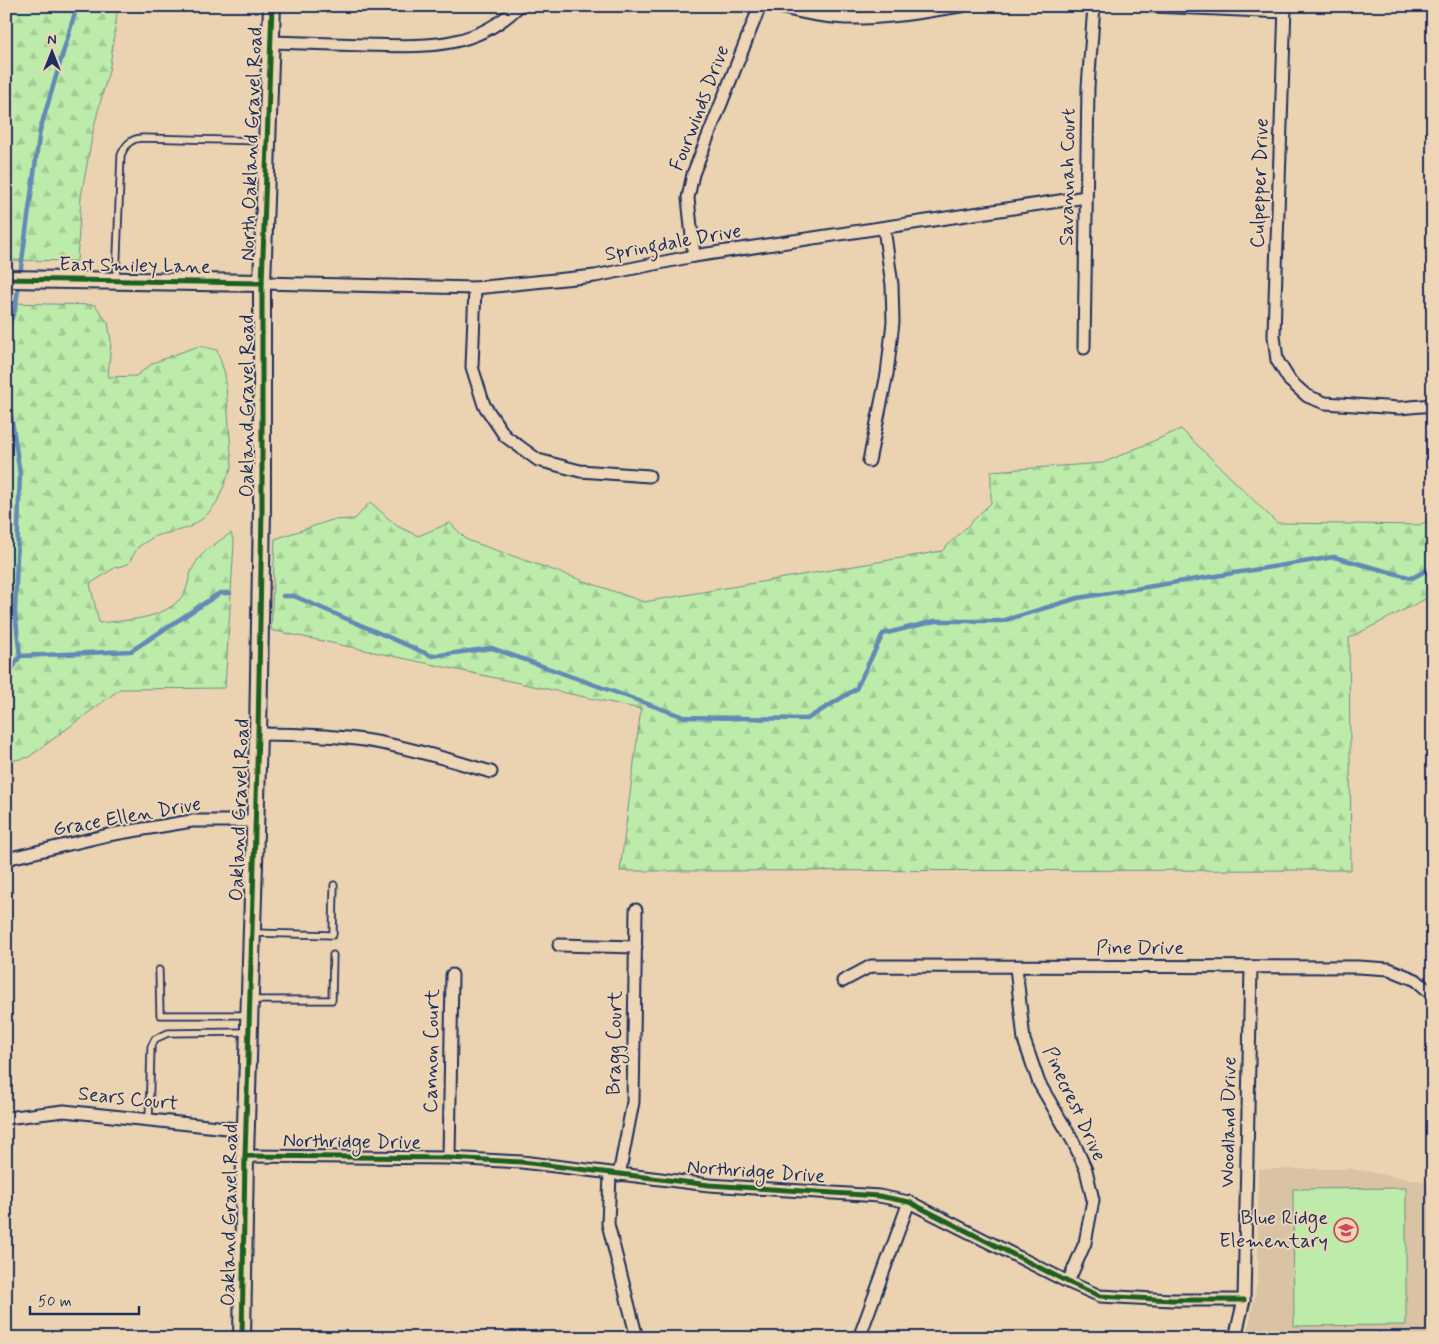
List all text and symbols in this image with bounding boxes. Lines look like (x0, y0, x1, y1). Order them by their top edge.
street label: North Oakland Gravel Road (234, 26, 270, 262)
north arrow (28, 28, 78, 78)
text: N (47, 31, 57, 49)
street label: Fourwinds Drive (664, 41, 736, 175)
street label: Savannah Court (1053, 108, 1083, 246)
street label: Culpepper Drive (1244, 118, 1276, 248)
street label: Springdale Drive (603, 218, 744, 270)
street label: East Smiley Lane (59, 251, 211, 281)
street label: Oakland Gravel Road (234, 315, 261, 497)
street label: Oakland Gravel Road (223, 718, 257, 902)
street label: Grace Ellen Drive (51, 791, 203, 843)
street label: Pine Drive (1096, 935, 1184, 962)
street label: Cannon Court (417, 988, 447, 1113)
street label: Bragg Court (601, 990, 630, 1095)
street label: Pinecrest Drive (1036, 1042, 1112, 1166)
street label: Woodland Drive (1214, 1056, 1244, 1188)
street label: Sears Court (77, 1080, 179, 1118)
street label: Oakland Gravel Road (215, 1123, 245, 1307)
street label: Northridge Drive (283, 1127, 422, 1158)
street label: Northridge Drive (686, 1154, 826, 1191)
place label: Blue Ridge Elementary (1219, 1205, 1328, 1255)
school or university icon: Blue Ridge Elementary (1333, 1217, 1359, 1243)
scale bar (30, 1284, 139, 1316)
text: 50 m (38, 1292, 72, 1312)

